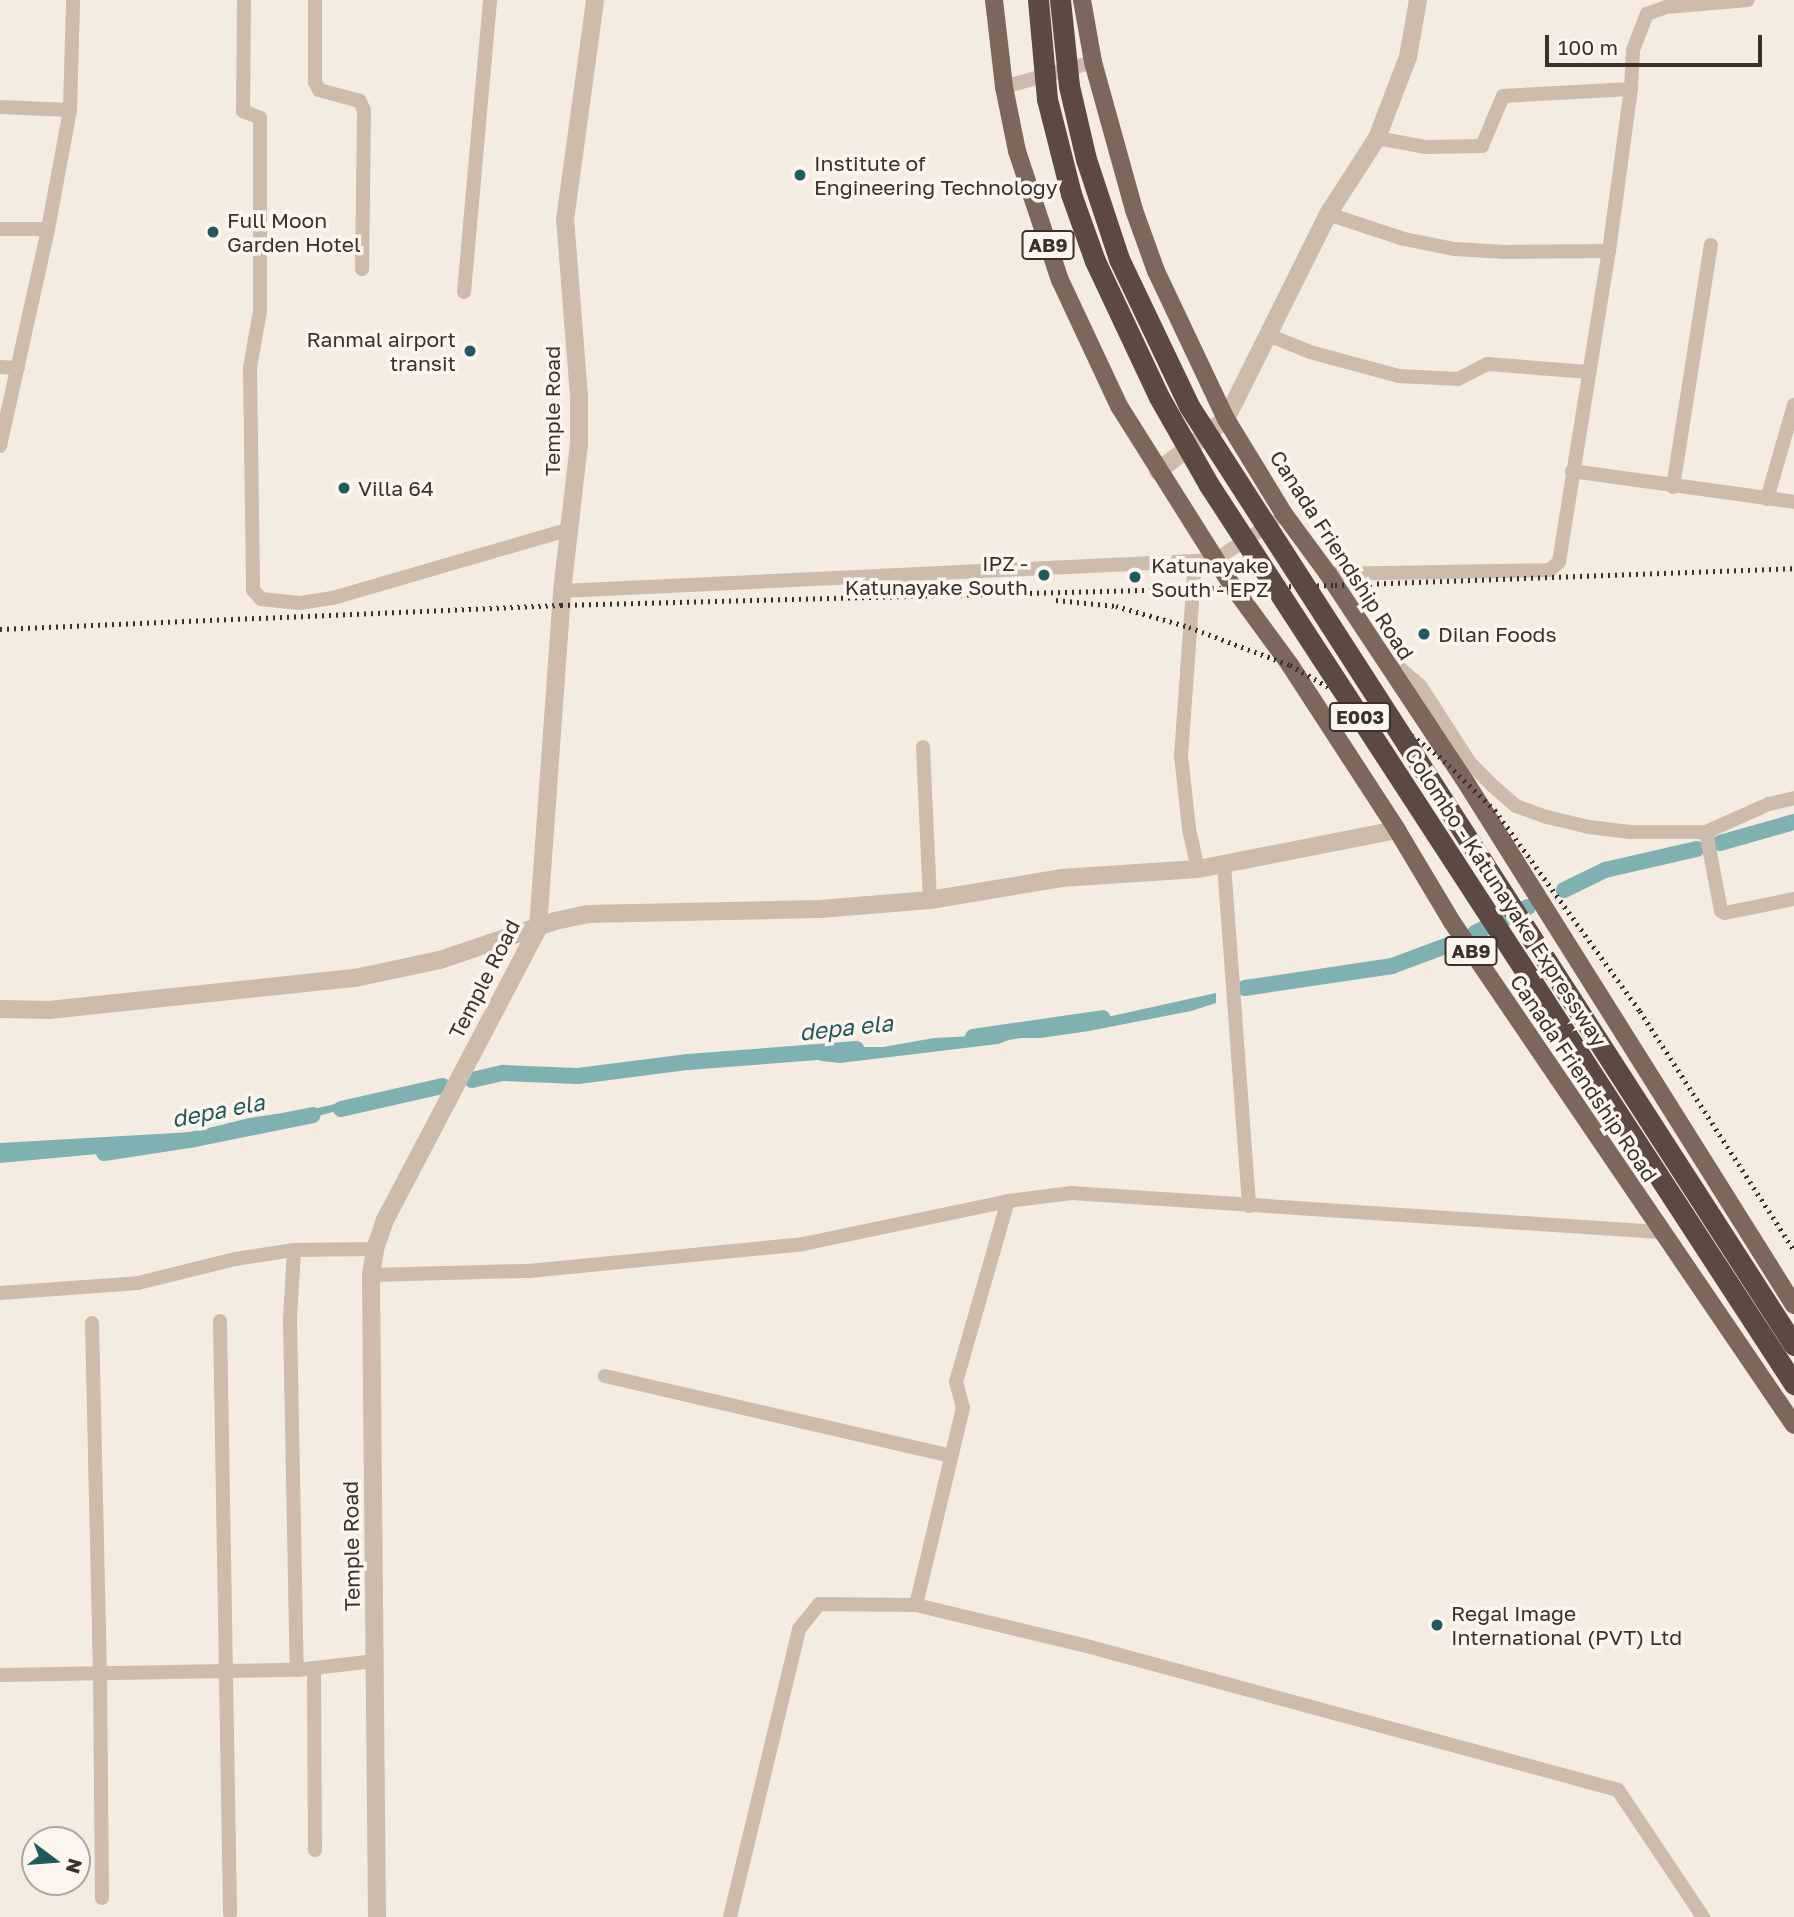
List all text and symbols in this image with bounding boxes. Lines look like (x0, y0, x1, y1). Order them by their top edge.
scale bar (1549, 21, 1766, 65)
text: 100 m (1558, 34, 1618, 60)
place label: Institute of Engineering Technology (814, 150, 1057, 200)
marker: Institute of Engineering Technology (792, 167, 808, 183)
place label: Full Moon Garden Hotel (227, 207, 361, 257)
marker: Full Moon Garden Hotel (205, 224, 221, 240)
road number: AB9 (1020, 230, 1076, 260)
place label: Ranmal airport transit (307, 326, 456, 376)
marker: Ranmal airport transit (462, 343, 478, 359)
street label: Temple Road (539, 346, 565, 476)
street label: Canada Friendship Road (1265, 446, 1419, 664)
place label: Villa 64 (358, 475, 434, 501)
marker: Villa 64 (336, 480, 352, 496)
place label: IPZ - Katunayake South (845, 550, 1028, 600)
place label: Katunayake South - EPZ (1151, 552, 1269, 602)
marker: IPZ - Katunayake South (1034, 565, 1054, 585)
marker: Katunayake South - EPZ (1125, 567, 1145, 587)
place label: Dilan Foods (1438, 621, 1557, 647)
marker: Dilan Foods (1416, 626, 1432, 642)
road number: E003 (1328, 702, 1392, 732)
street label: Colombo - Katunayake Expressway (1400, 743, 1612, 1051)
street label: Temple Road (443, 915, 525, 1043)
road number: AB9 (1443, 936, 1499, 967)
street label: Canada Friendship Road (1505, 970, 1663, 1186)
water label: depa ela (798, 1008, 894, 1046)
water label: depa ela (169, 1087, 267, 1133)
street label: Temple Road (337, 1481, 365, 1611)
place label: Regal Image International (PVT) Ltd (1451, 1600, 1682, 1650)
marker: Regal Image International (PVT) Ltd (1429, 1617, 1445, 1633)
north arrow (21, 1826, 91, 1896)
text: N (62, 1856, 88, 1876)

